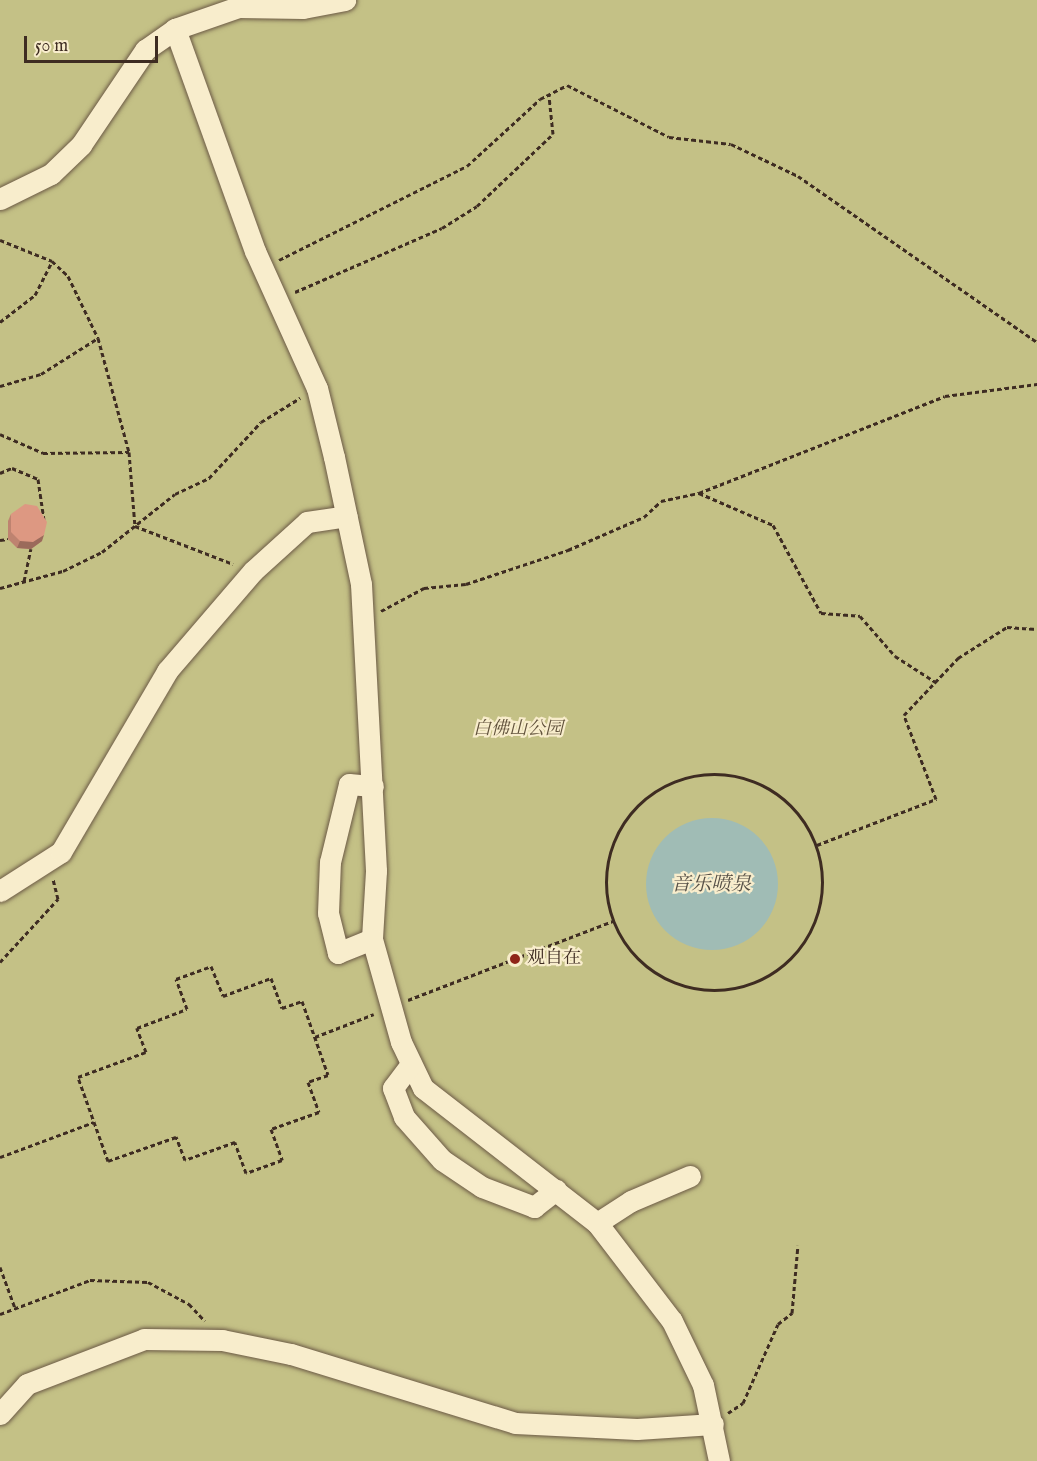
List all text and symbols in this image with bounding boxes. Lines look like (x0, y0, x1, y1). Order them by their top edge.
scale bar (27, 24, 160, 62)
text: 50 m (35, 35, 68, 58)
park label: 白佛山公园 (473, 719, 563, 741)
water label: 音乐喷泉 (671, 872, 751, 896)
place label: 观自在 (527, 948, 581, 970)
marker: 观自在 (508, 952, 522, 966)

